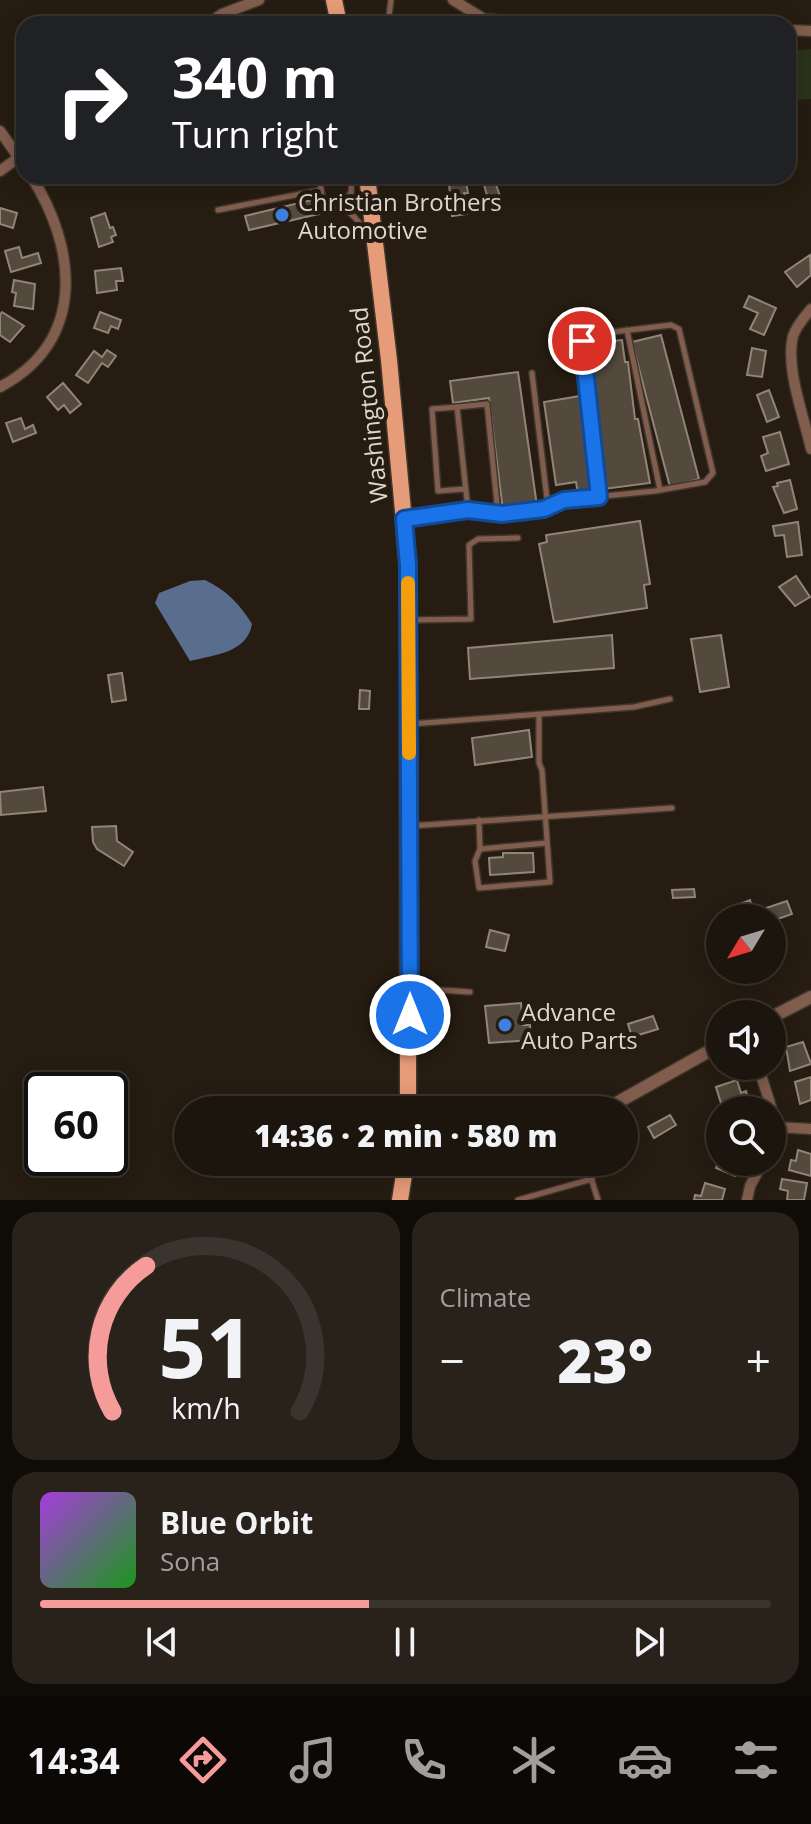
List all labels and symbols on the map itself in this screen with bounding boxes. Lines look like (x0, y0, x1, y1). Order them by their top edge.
place label: Christian Brothers Automotive (298, 185, 502, 246)
marker: Christian Brothers Automotive (273, 206, 291, 224)
street label: Washington Road (341, 305, 395, 505)
pin (548, 307, 616, 375)
north arrow (706, 904, 786, 984)
position arrow (368, 973, 452, 1057)
place label: Advance Auto Parts (521, 995, 638, 1056)
marker: Advance Auto Parts (496, 1016, 514, 1034)
speed limit sign: 60 (24, 1072, 128, 1176)

